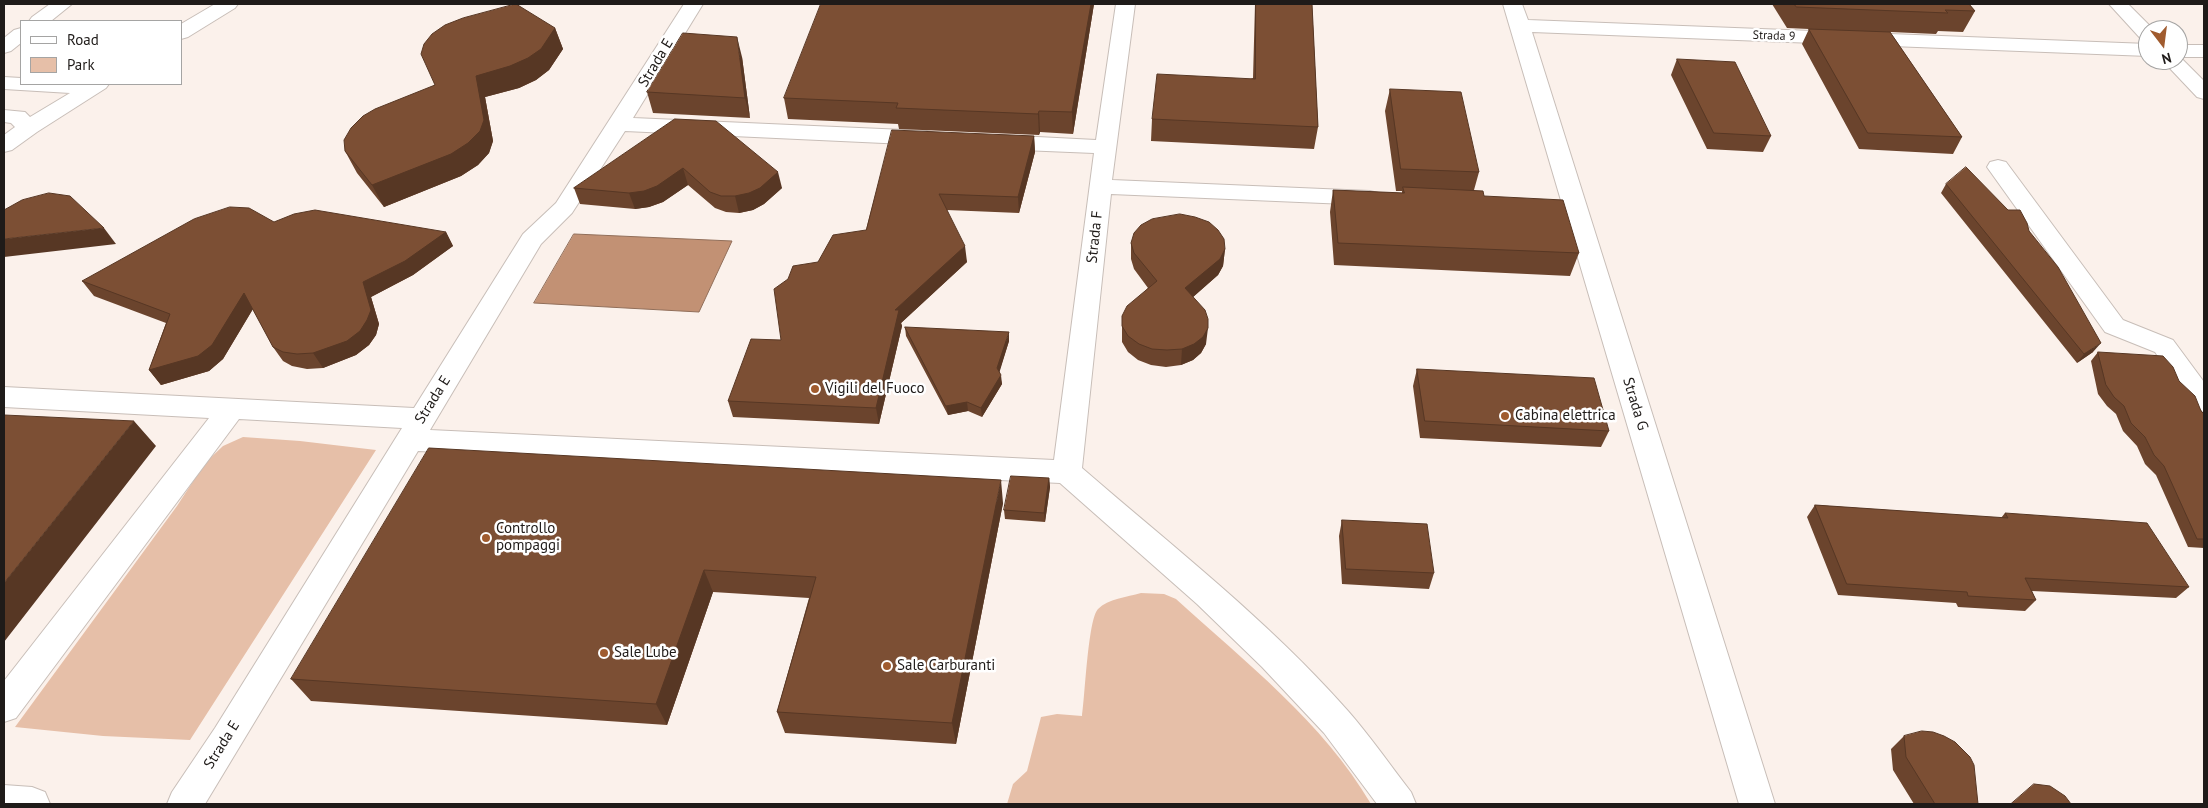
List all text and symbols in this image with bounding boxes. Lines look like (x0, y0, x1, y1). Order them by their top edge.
legend (20, 20, 182, 85)
north arrow (2138, 20, 2188, 70)
street label: Strada 9 (1752, 28, 1796, 44)
text: Road (67, 30, 99, 49)
street label: Strada E (635, 36, 677, 90)
text: N (2160, 49, 2173, 68)
text: Park (67, 55, 95, 74)
street label: Strada F (1083, 210, 1107, 264)
street label: Strada E (411, 373, 455, 427)
street label: Strada G (1618, 375, 1652, 433)
place label: Vigili del Fuoco (825, 380, 924, 398)
marker: Vigili del Fuoco (809, 383, 821, 395)
place label: Cabina elettrica (1515, 407, 1616, 425)
marker: Cabina elettrica (1499, 410, 1511, 422)
place label: Controllo pompaggi (496, 520, 560, 555)
marker: Controllo pompaggi (480, 532, 492, 544)
place label: Sale Lube (614, 644, 677, 662)
marker: Sale Lube (598, 647, 610, 659)
place label: Sale Carburanti (897, 657, 995, 675)
marker: Sale Carburanti (881, 660, 893, 672)
street label: Strada E (200, 718, 244, 772)

